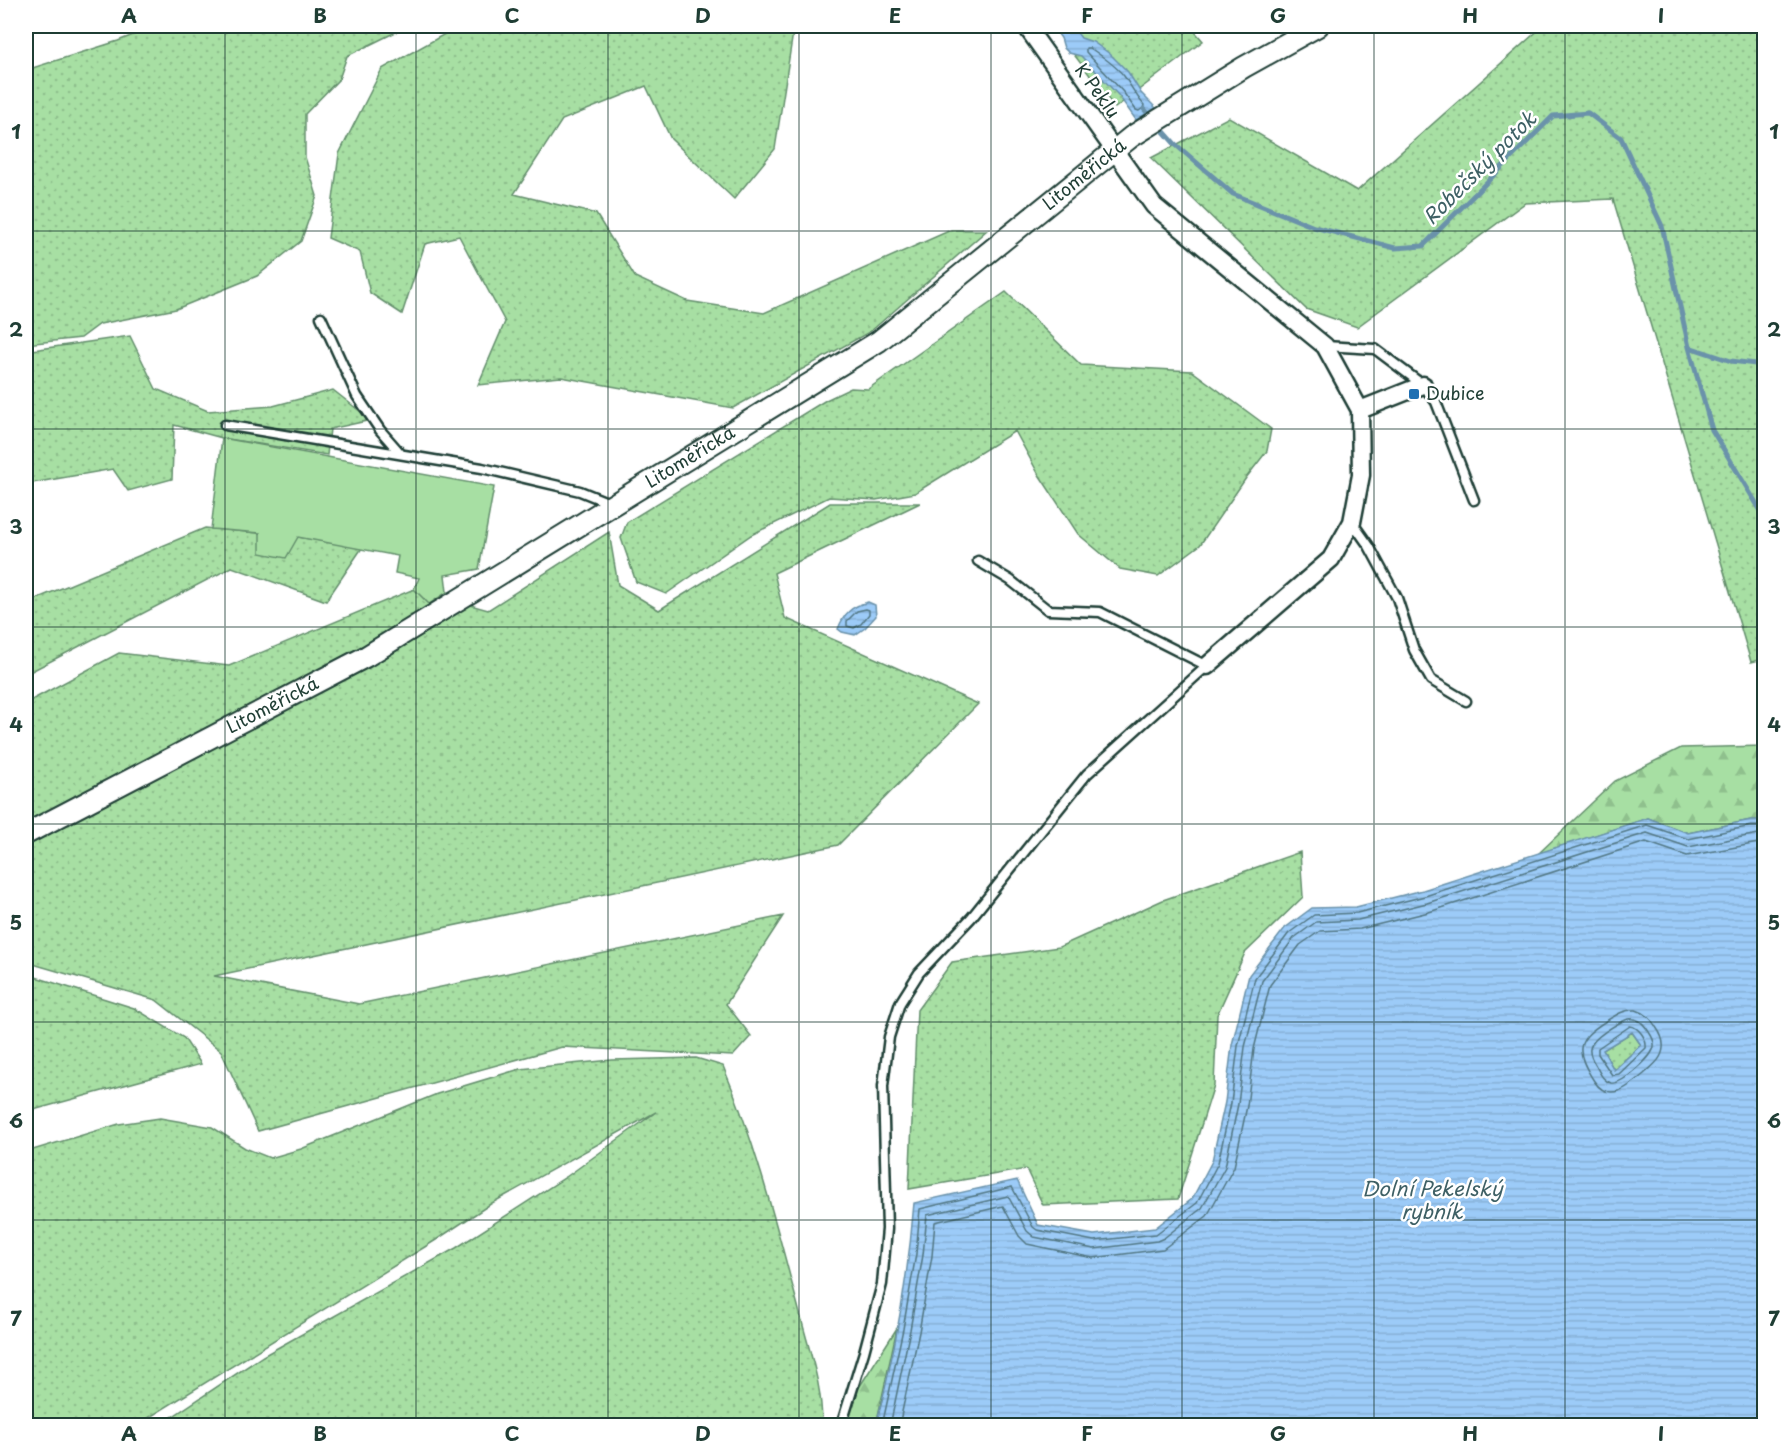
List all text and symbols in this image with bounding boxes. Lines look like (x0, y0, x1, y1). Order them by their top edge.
text: A (121, 0, 137, 30)
text: B (313, 0, 327, 30)
text: C (504, 0, 520, 30)
text: D (695, 0, 711, 30)
text: E (889, 0, 901, 30)
text: F (1081, 0, 1093, 30)
text: G (1270, 0, 1286, 30)
text: H (1462, 0, 1478, 30)
text: I (1658, 0, 1664, 30)
street label: K Peklu (1069, 57, 1127, 123)
water label: Robečský potok (1416, 104, 1543, 231)
text: 1 (11, 116, 21, 146)
text: 1 (1769, 116, 1779, 146)
street label: Litoměřická (1036, 131, 1132, 216)
text: 2 (9, 314, 23, 344)
text: 2 (1767, 314, 1781, 344)
place label: Dubice (1426, 379, 1484, 406)
marker: Dubice (1407, 387, 1421, 401)
street label: Litoměřická (639, 418, 740, 494)
text: 3 (9, 511, 23, 541)
text: 3 (1767, 511, 1781, 541)
street label: Litoměřická (221, 668, 323, 739)
text: 4 (9, 709, 23, 739)
text: 4 (1767, 709, 1781, 739)
text: 5 (10, 907, 22, 937)
text: 5 (1768, 907, 1780, 937)
text: 6 (9, 1105, 23, 1135)
text: 6 (1767, 1105, 1781, 1135)
water label: Dolní Pekelský rybník (1361, 1173, 1505, 1226)
text: 7 (10, 1303, 22, 1333)
text: 7 (1768, 1303, 1780, 1333)
text: A (121, 1418, 137, 1448)
text: B (313, 1418, 327, 1448)
text: C (504, 1418, 520, 1448)
text: D (695, 1418, 711, 1448)
text: E (889, 1418, 901, 1448)
text: F (1081, 1418, 1093, 1448)
text: G (1270, 1418, 1286, 1448)
text: H (1462, 1418, 1478, 1448)
text: I (1658, 1418, 1664, 1448)

